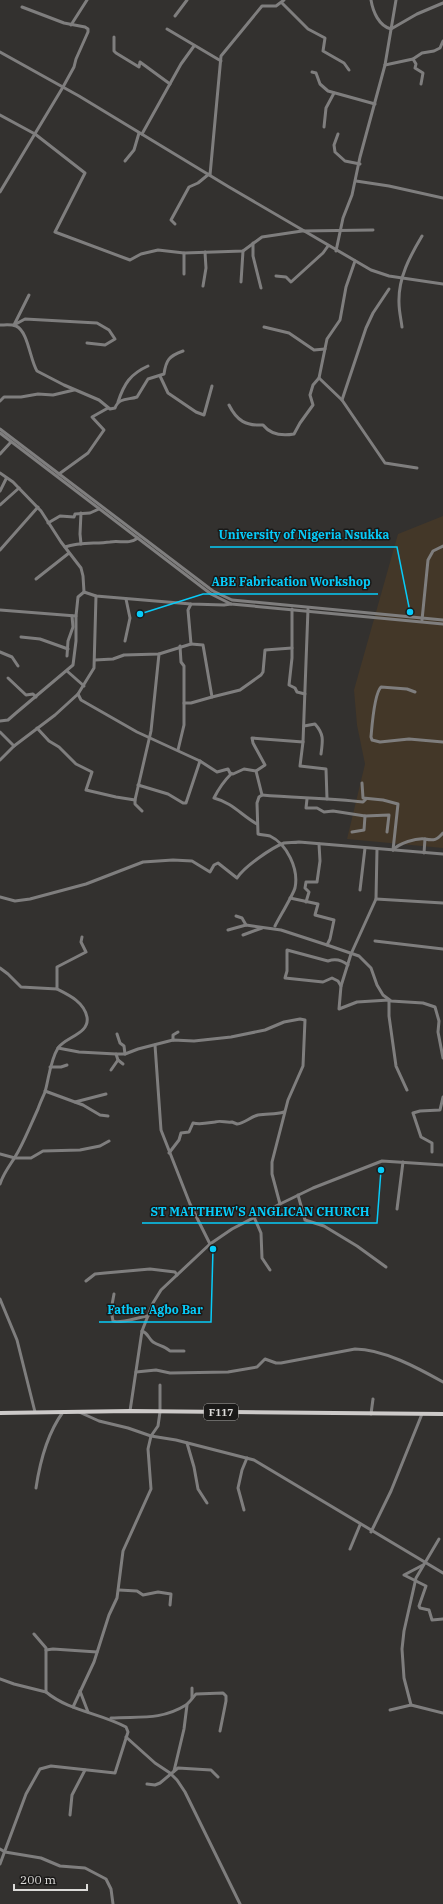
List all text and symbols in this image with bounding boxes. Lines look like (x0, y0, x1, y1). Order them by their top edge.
callout: University of Nigeria Nsukka (210, 523, 397, 547)
text: University of Nigeria Nsukka (219, 527, 390, 542)
callout: ABE Fabrication Workshop (203, 570, 378, 594)
text: ABE Fabrication Workshop (211, 574, 371, 589)
callout: ST MATTHEW'S ANGLICAN CHURCH (142, 1199, 377, 1223)
text: ST MATTHEW'S ANGLICAN CHURCH (151, 1204, 370, 1219)
callout: Father Agbo Bar (99, 1298, 211, 1322)
text: Father Agbo Bar (107, 1302, 203, 1317)
road number: F117 (204, 1404, 238, 1420)
scale bar (14, 1866, 87, 1892)
text: 200 m (20, 1872, 56, 1887)

